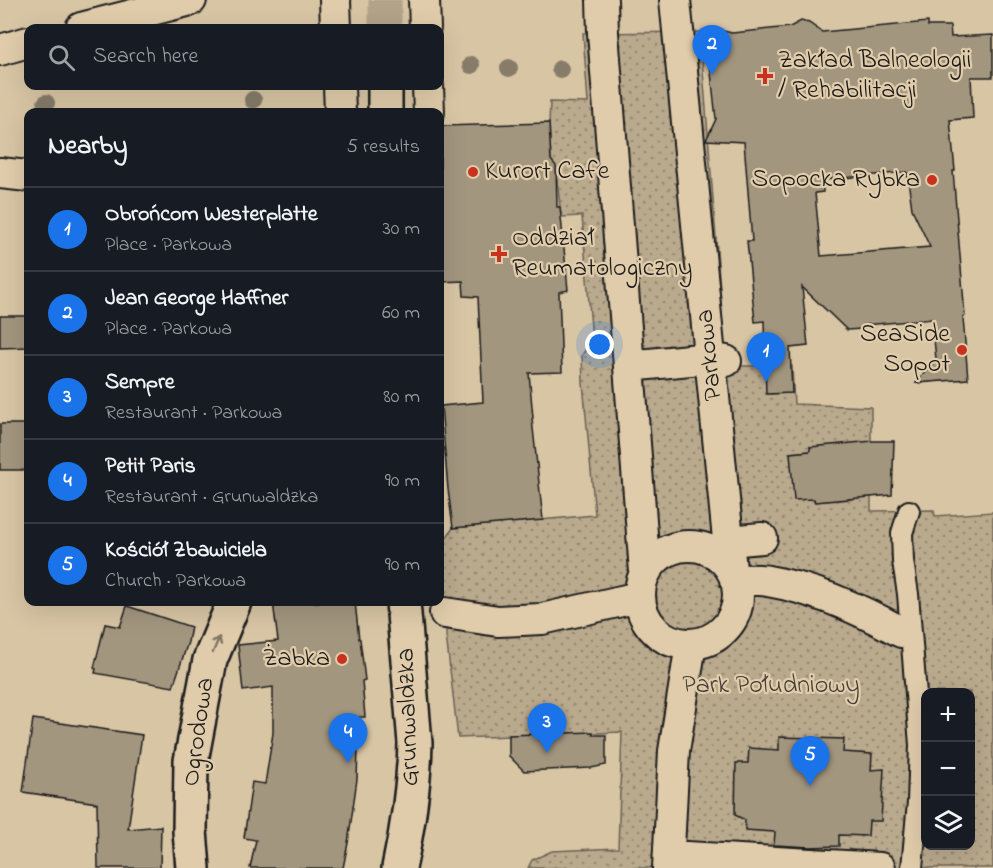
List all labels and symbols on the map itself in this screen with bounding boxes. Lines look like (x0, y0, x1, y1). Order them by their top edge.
pin: 2 (692, 26, 732, 75)
place label: Zakład Balneologii / Rehabilitacji (778, 42, 971, 110)
marker: Zakład Balneologii / Rehabilitacji (756, 67, 774, 85)
place label: Kurort Cafe (485, 153, 610, 191)
place label: Sopocka Rybka (751, 161, 920, 199)
marker: Kurort Cafe (466, 165, 480, 179)
marker: Sopocka Rybka (925, 173, 939, 187)
place label: Oddział Reumatologiczny (512, 220, 693, 288)
marker: Oddział Reumatologiczny (490, 245, 508, 263)
street label: Parkowa (686, 307, 734, 403)
place label: SeaSide Sopot (860, 316, 950, 384)
your location (585, 330, 614, 359)
pin: 1 (746, 332, 786, 382)
marker: SeaSide Sopot (955, 343, 969, 357)
one-way arrow (211, 636, 222, 654)
place label: Żabka (263, 640, 330, 678)
street label: Grunwaldzka (388, 647, 430, 787)
marker: Żabka (335, 652, 349, 666)
park label: Park Południowy (682, 667, 860, 705)
street label: Ogrodowa (173, 675, 225, 789)
pin: 3 (528, 704, 566, 753)
pin: 4 (328, 714, 368, 763)
pin: 5 (790, 736, 830, 786)

